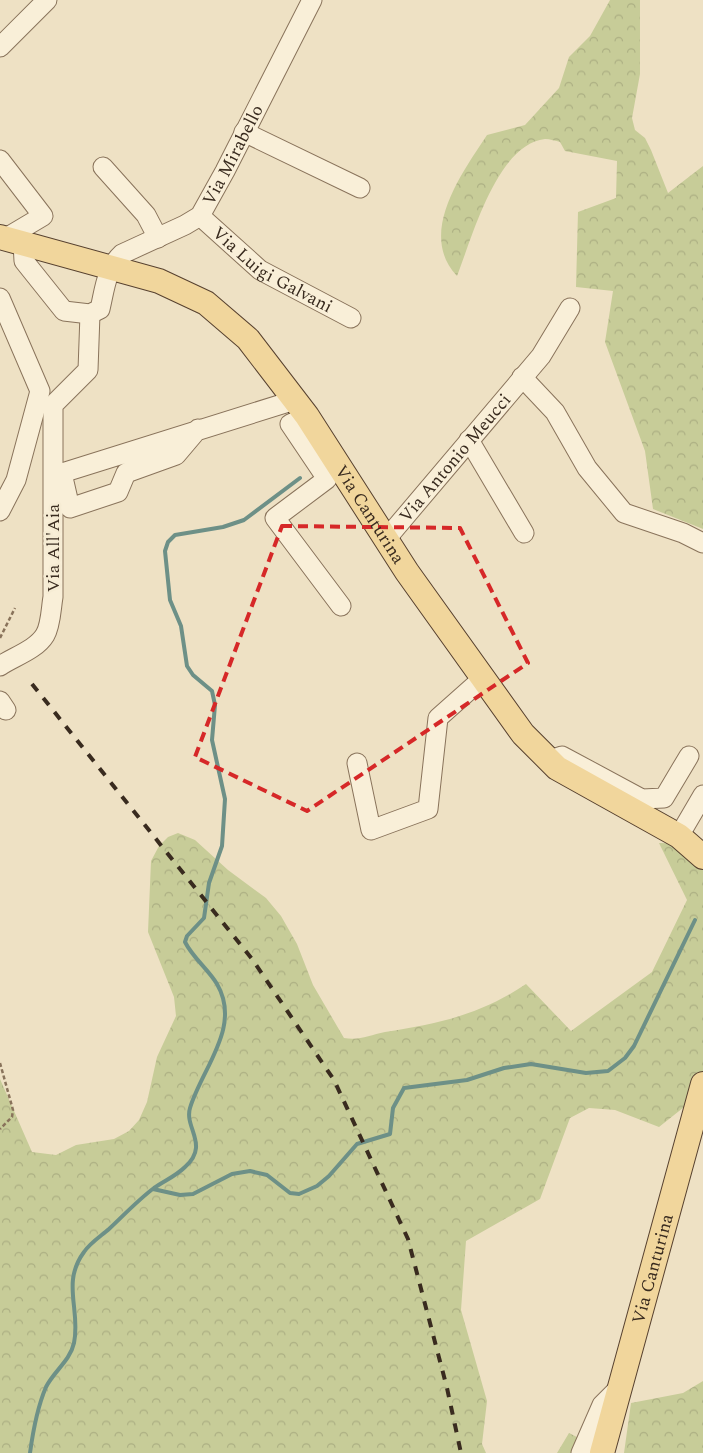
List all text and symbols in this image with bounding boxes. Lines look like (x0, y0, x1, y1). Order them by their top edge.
street label: Via Mirabello (196, 100, 271, 210)
street label: Via Luigi Galvani (206, 220, 337, 320)
street label: Via Antonio Meucci (393, 388, 518, 529)
street label: Via Canturina (328, 460, 412, 570)
street label: Via All'Aia (40, 504, 67, 592)
street label: Via Canturina (625, 1211, 681, 1327)

